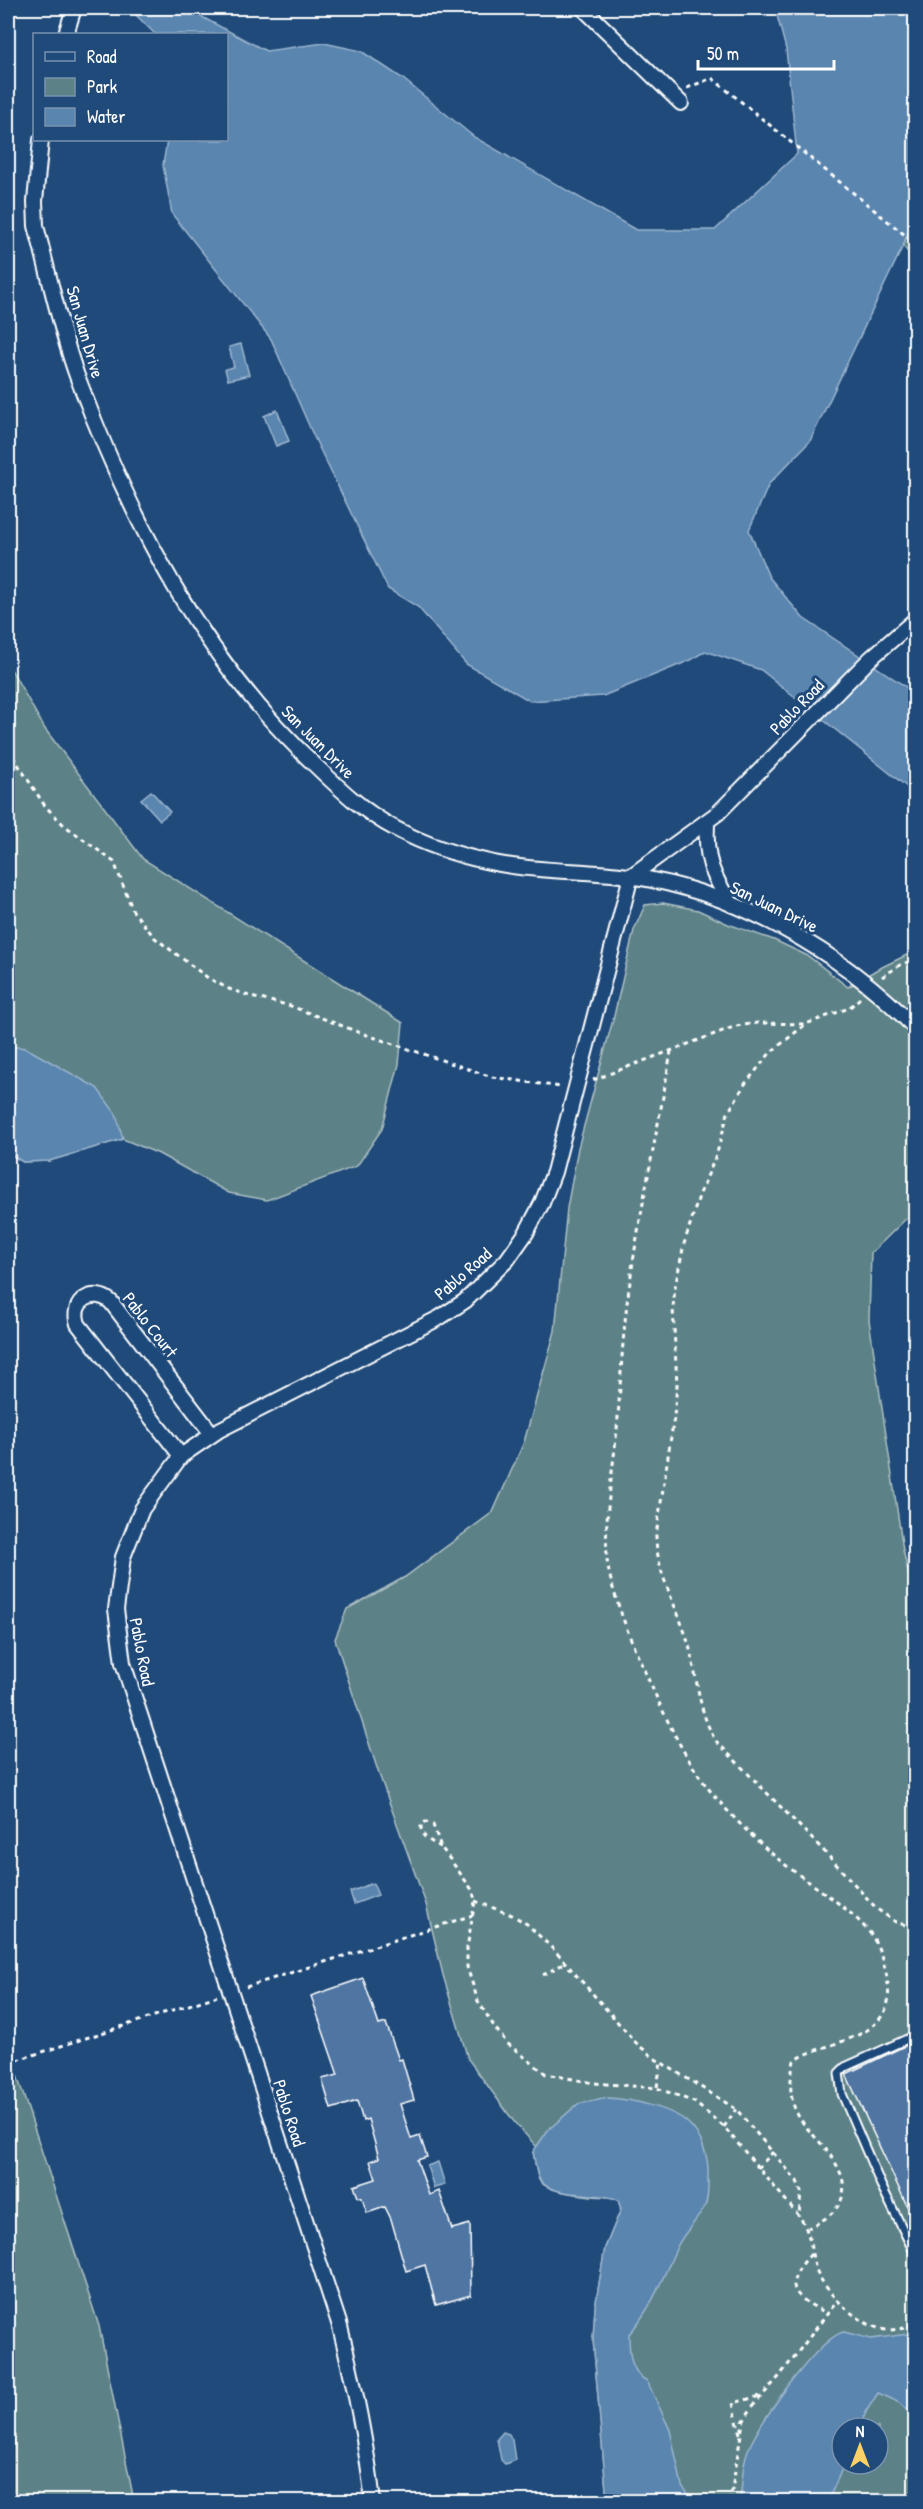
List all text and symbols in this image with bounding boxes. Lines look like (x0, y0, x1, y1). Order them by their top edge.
legend (33, 33, 228, 141)
scale bar (698, 33, 834, 71)
text: 50 m (707, 41, 739, 66)
text: Road (87, 44, 117, 69)
text: Park (87, 74, 118, 99)
text: Water (87, 104, 125, 129)
street label: San Juan Drive (60, 283, 111, 381)
street label: Pablo Road (764, 673, 830, 740)
street label: San Juan Drive (276, 699, 361, 784)
street label: San Juan Drive (726, 875, 822, 939)
street label: Pablo Road (428, 1242, 497, 1306)
street label: Pablo Court (117, 1287, 184, 1363)
street label: Pablo Road (124, 1616, 161, 1688)
street label: Pablo Road (267, 2076, 312, 2149)
north arrow (830, 2416, 890, 2476)
text: N (856, 2420, 865, 2442)

